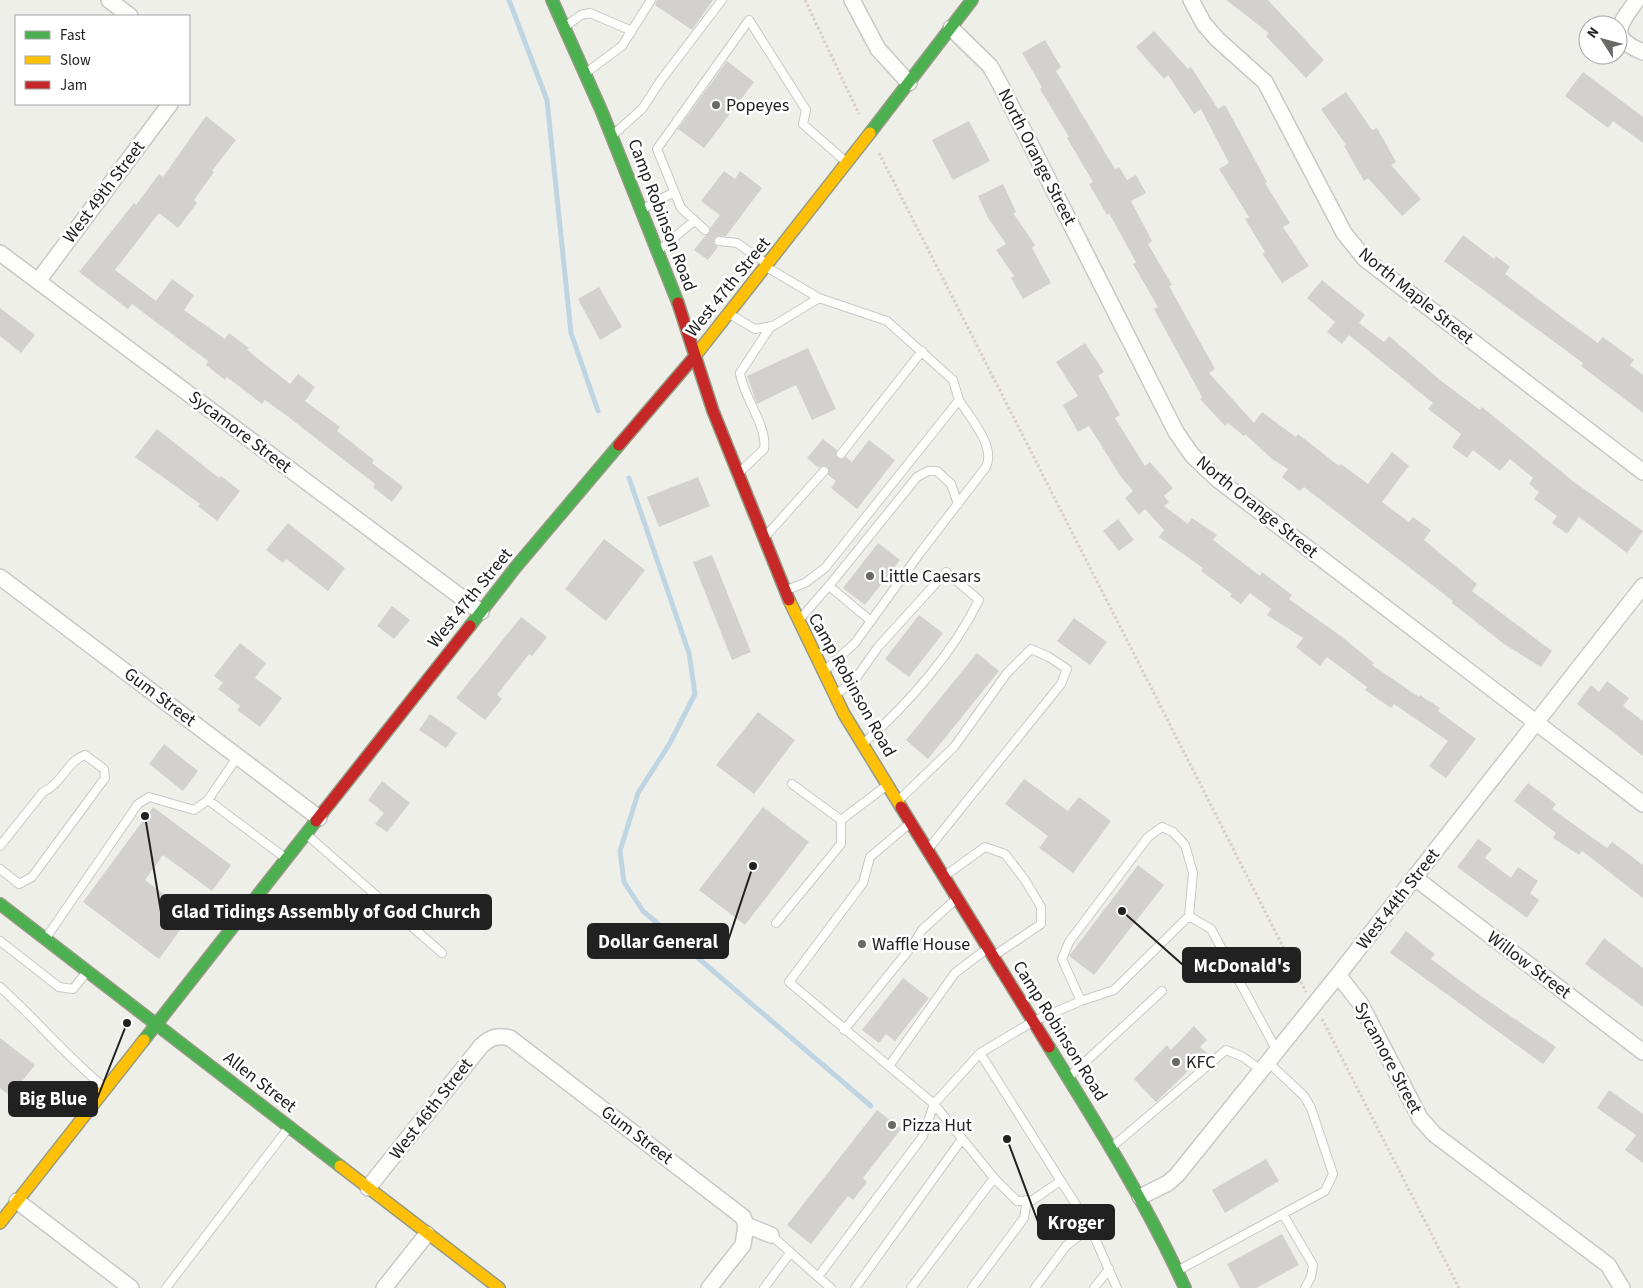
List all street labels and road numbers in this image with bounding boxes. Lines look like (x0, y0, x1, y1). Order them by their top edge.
street label: North Orange Street (992, 84, 1082, 230)
street label: Camp Robinson Road (621, 135, 703, 295)
street label: West 49th Street (57, 136, 151, 248)
street label: West 47th Street (680, 232, 776, 342)
street label: North Maple Street (1353, 242, 1479, 350)
street label: Sycamore Street (183, 385, 297, 479)
street label: North Orange Street (1191, 450, 1323, 564)
street label: West 47th Street (422, 543, 518, 653)
street label: Camp Robinson Road (802, 608, 902, 762)
street label: Gum Street (119, 662, 201, 732)
street label: West 44th Street (1350, 843, 1446, 955)
street label: Willow Street (1482, 925, 1576, 1005)
street label: Camp Robinson Road (1007, 956, 1113, 1106)
street label: Sycamore Street (1348, 998, 1428, 1118)
street label: Allen Street (218, 1046, 302, 1118)
street label: West 46th Street (383, 1053, 479, 1165)
street label: Gum Street (596, 1100, 678, 1170)

